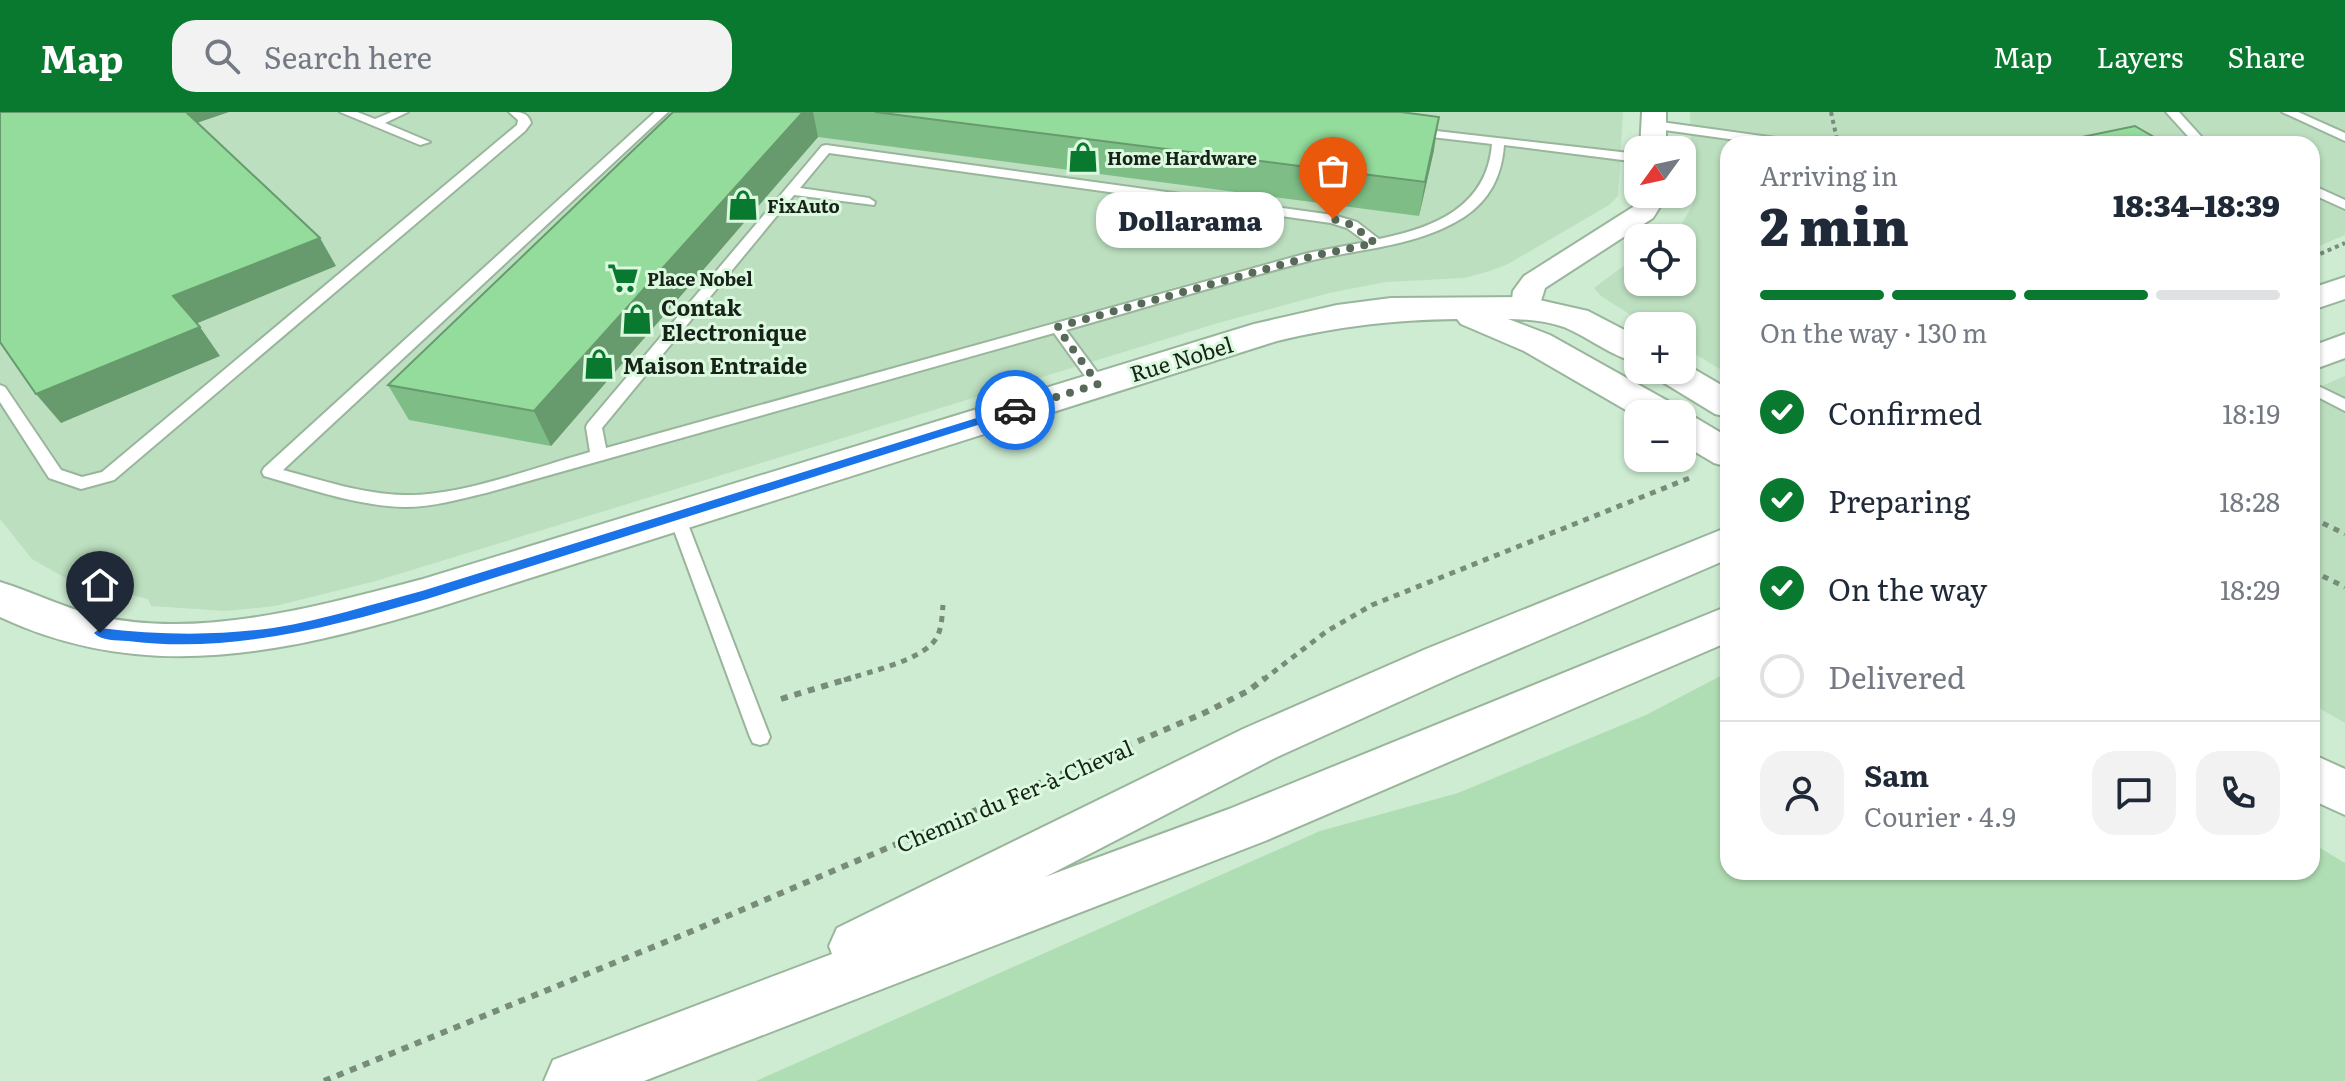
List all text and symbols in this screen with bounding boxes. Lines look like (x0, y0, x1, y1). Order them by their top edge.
search box (172, 20, 732, 92)
text: Map (40, 28, 124, 85)
icon: search (200, 34, 244, 78)
text: Search here (264, 34, 432, 78)
text: Map (1993, 35, 2052, 77)
text: Layers (2096, 35, 2183, 77)
text: Share (2227, 35, 2305, 77)
north arrow (1624, 136, 1696, 208)
map controls (1624, 136, 1696, 472)
pin (1299, 137, 1367, 219)
shop icon: Home Hardware (1066, 140, 1100, 174)
place label: Home Hardware (1107, 144, 1257, 171)
icon: bag (1311, 149, 1355, 193)
text: Arriving in (1760, 155, 1898, 194)
text: 18:34–18:39 (2113, 182, 2280, 226)
text: 2 min (1760, 185, 1909, 262)
shop icon: FixAuto (726, 188, 760, 222)
callout: Dollarama (1097, 191, 1285, 247)
place label: FixAuto (767, 192, 840, 219)
text: Dollarama (1118, 200, 1262, 239)
button: locate (1624, 224, 1696, 296)
supermarket icon: Place Nobel (606, 261, 640, 295)
place label: Place Nobel (647, 265, 753, 292)
place label: Contak Electronique (661, 290, 807, 348)
shop icon: Contak Electronique (620, 302, 654, 336)
button: + (1624, 312, 1696, 384)
text: On the way · 130 m (1760, 312, 1987, 351)
street label: Rue Nobel (1125, 327, 1237, 389)
shop icon: Maison Entraide (582, 347, 616, 381)
place label: Maison Entraide (623, 348, 807, 381)
courier (975, 370, 1055, 450)
icon: car (993, 388, 1037, 432)
icon: check (1760, 390, 1804, 434)
text: Confirmed (1828, 390, 1982, 434)
text: 18:19 (2222, 393, 2280, 432)
button: − (1624, 400, 1696, 472)
icon: check (1760, 478, 1804, 522)
text: Preparing (1828, 478, 1970, 522)
text: 18:28 (2219, 481, 2280, 520)
pin (66, 551, 134, 633)
icon: home (78, 563, 122, 607)
icon: check (1760, 566, 1804, 610)
text: On the way (1828, 566, 1987, 610)
text: 18:29 (2220, 569, 2280, 608)
text: Delivered (1828, 654, 1965, 698)
street label: Chemin du Fer-à-Cheval (891, 730, 1137, 860)
button: person (1760, 751, 1844, 835)
button: chat (2092, 751, 2176, 835)
button: phone (2196, 751, 2280, 835)
text: Sam (1864, 752, 1929, 796)
text: Courier · 4.9 (1864, 796, 2016, 835)

